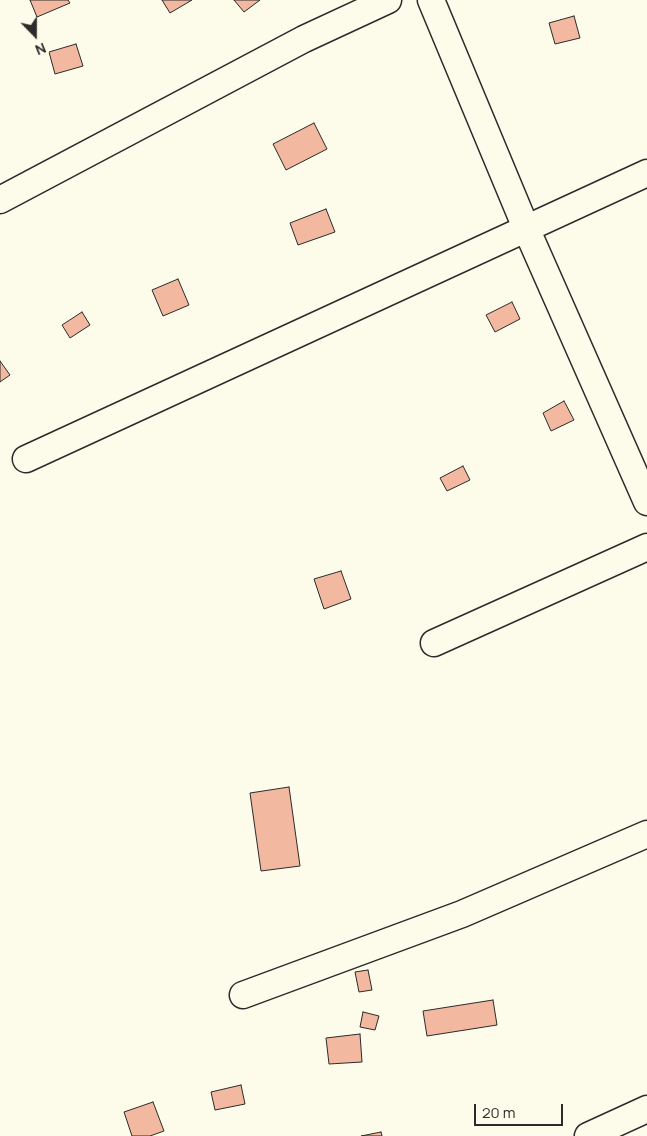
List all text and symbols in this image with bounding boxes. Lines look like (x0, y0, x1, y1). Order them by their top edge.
north arrow (10, 10, 60, 60)
text: N (33, 39, 49, 60)
scale bar (477, 1094, 566, 1126)
text: 20 m (482, 1102, 515, 1123)

